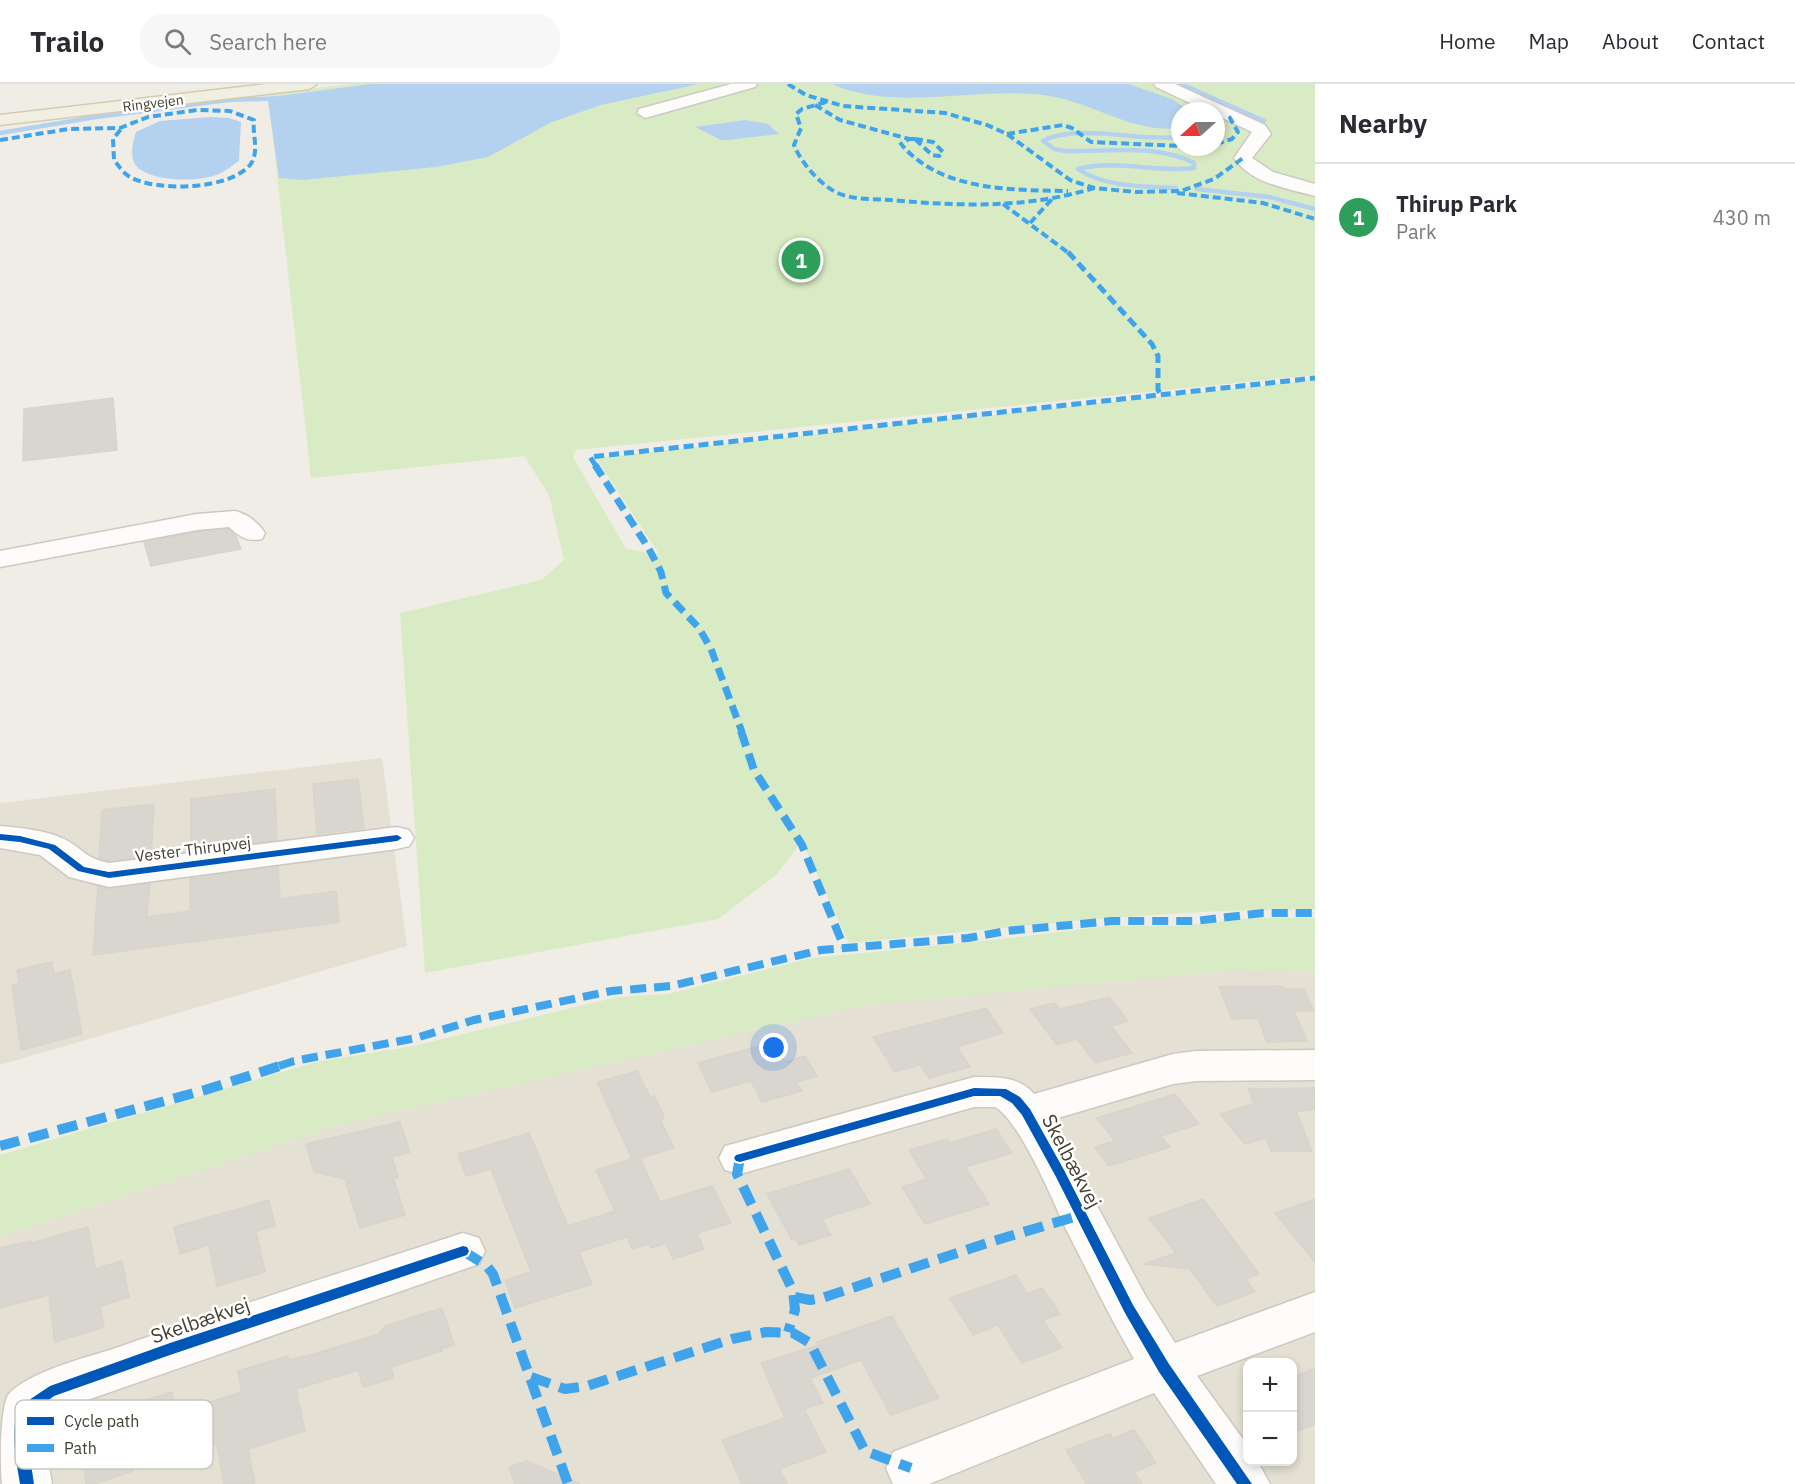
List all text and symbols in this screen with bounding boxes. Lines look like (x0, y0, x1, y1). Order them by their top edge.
search box (140, 14, 560, 68)
text: Trailo (30, 23, 104, 60)
icon: search (161, 25, 194, 58)
text: Search here (209, 27, 327, 56)
text: Home (1439, 27, 1496, 55)
text: Map (1529, 27, 1569, 55)
text: About (1602, 27, 1659, 55)
text: Contact (1692, 27, 1765, 55)
street label: Ringvejen (121, 90, 185, 116)
north arrow (1171, 102, 1225, 156)
text: Nearby (1339, 106, 1427, 140)
text: Thirup Park (1396, 189, 1517, 218)
text: 1 (1353, 204, 1365, 231)
text: 430 m (1713, 204, 1771, 231)
text: Park (1396, 218, 1436, 245)
pin: 1 (782, 238, 820, 282)
street label: Vester Thirupvej (134, 832, 252, 866)
your location (759, 1033, 788, 1062)
street label: Skelbækvej (1036, 1109, 1108, 1213)
street label: Skelbækvej (147, 1290, 253, 1350)
map controls (1243, 1358, 1297, 1466)
button: + (1243, 1358, 1297, 1412)
legend (15, 1400, 213, 1469)
text: Cycle path (64, 1411, 139, 1431)
button: − (1243, 1412, 1297, 1466)
text: Path (64, 1438, 97, 1458)

